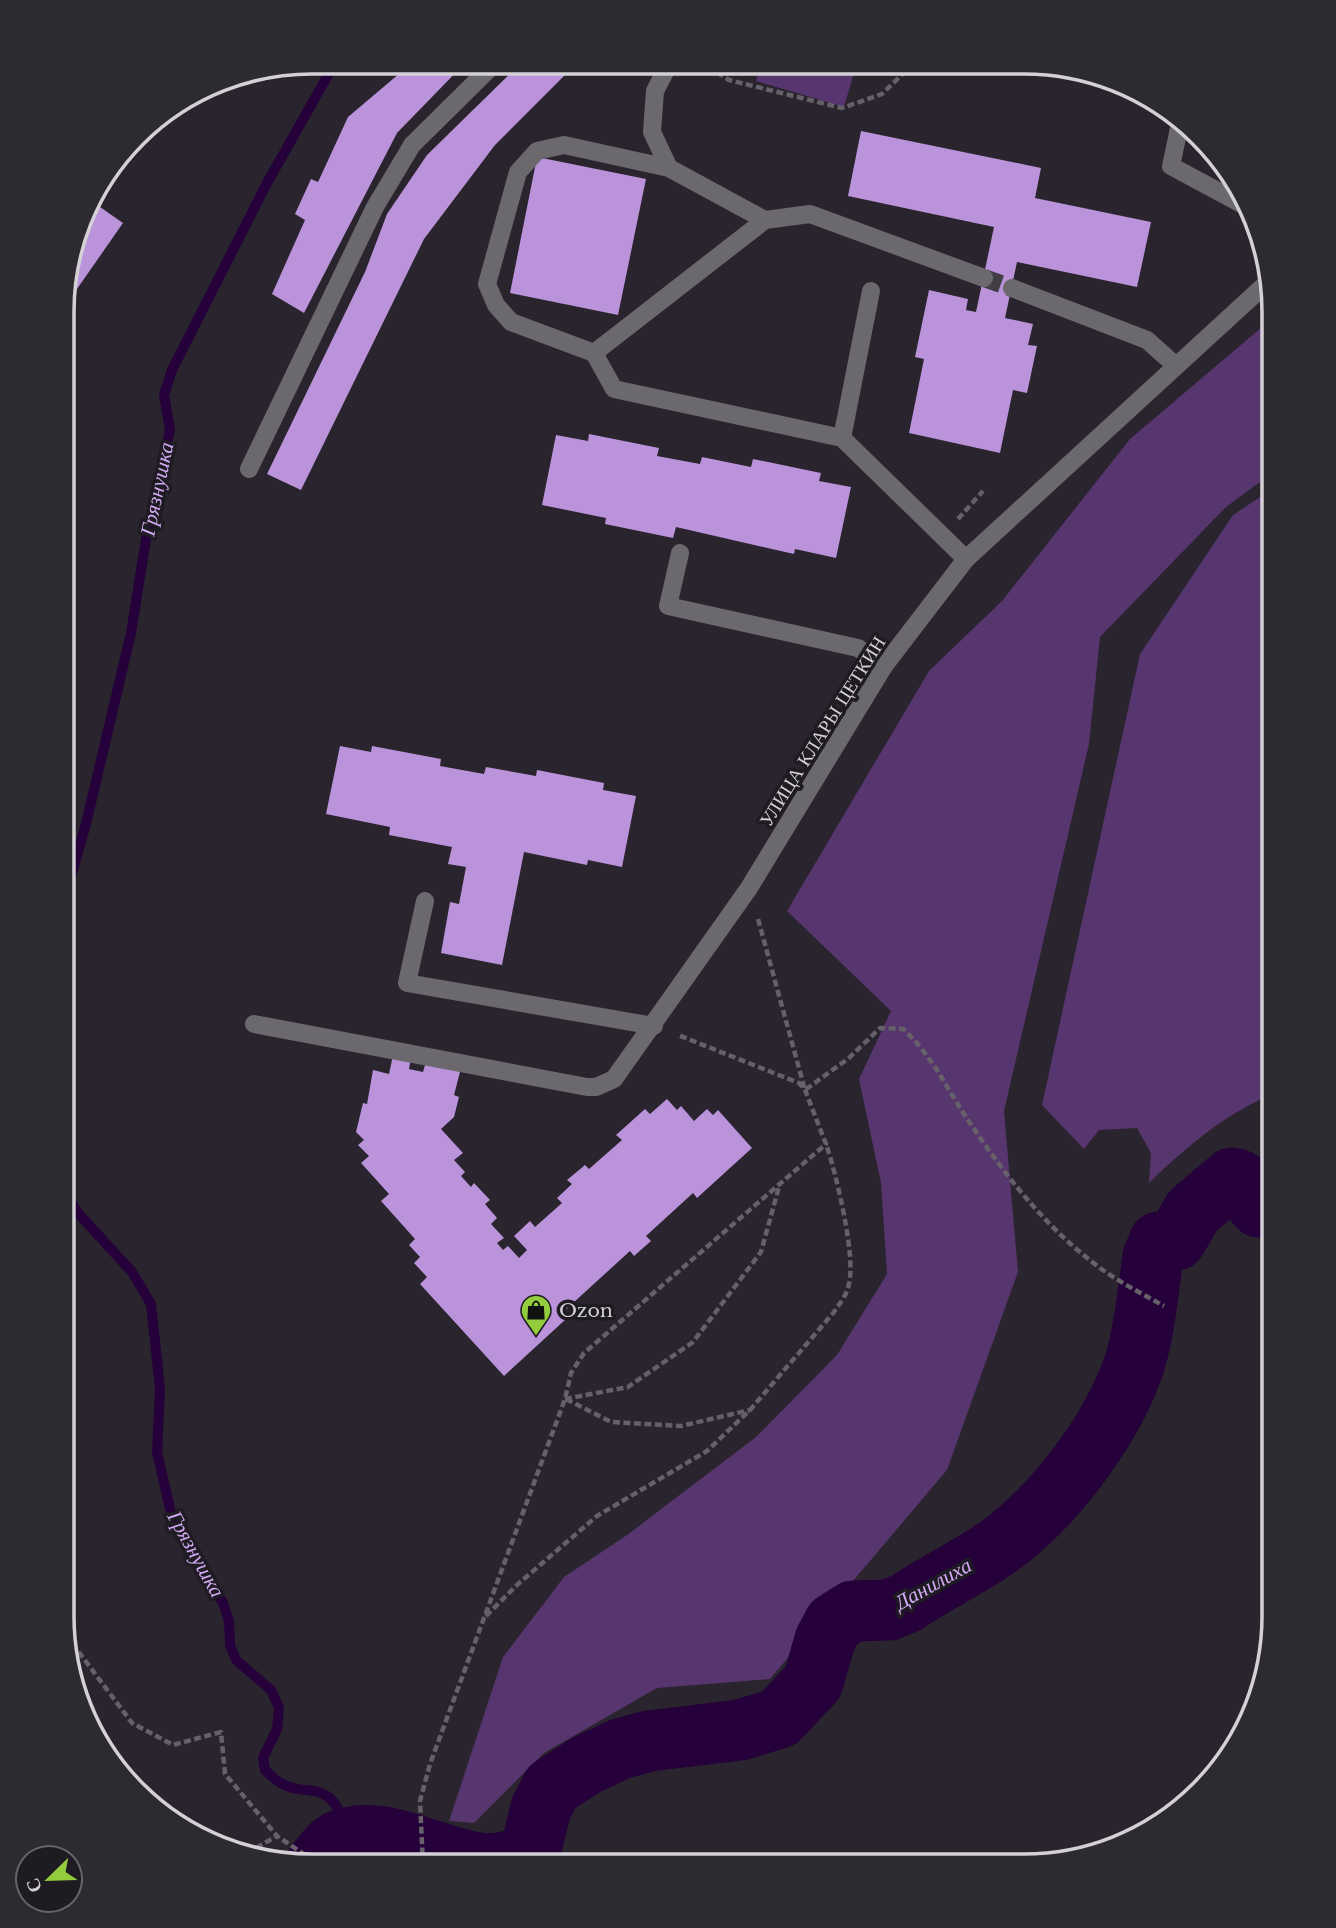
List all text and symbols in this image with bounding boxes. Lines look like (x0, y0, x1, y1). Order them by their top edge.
water label: Грязнушка (134, 440, 180, 539)
street label: УЛИЦА КЛАРЫ ЦЕТКИН (754, 632, 891, 831)
shop icon: Ozon (519, 1293, 553, 1337)
place label: Ozon (559, 1299, 613, 1322)
water label: Грязнушка (161, 1505, 230, 1602)
water label: Данилиха (888, 1552, 976, 1617)
north arrow (14, 1844, 84, 1914)
text: С (21, 1875, 47, 1896)

